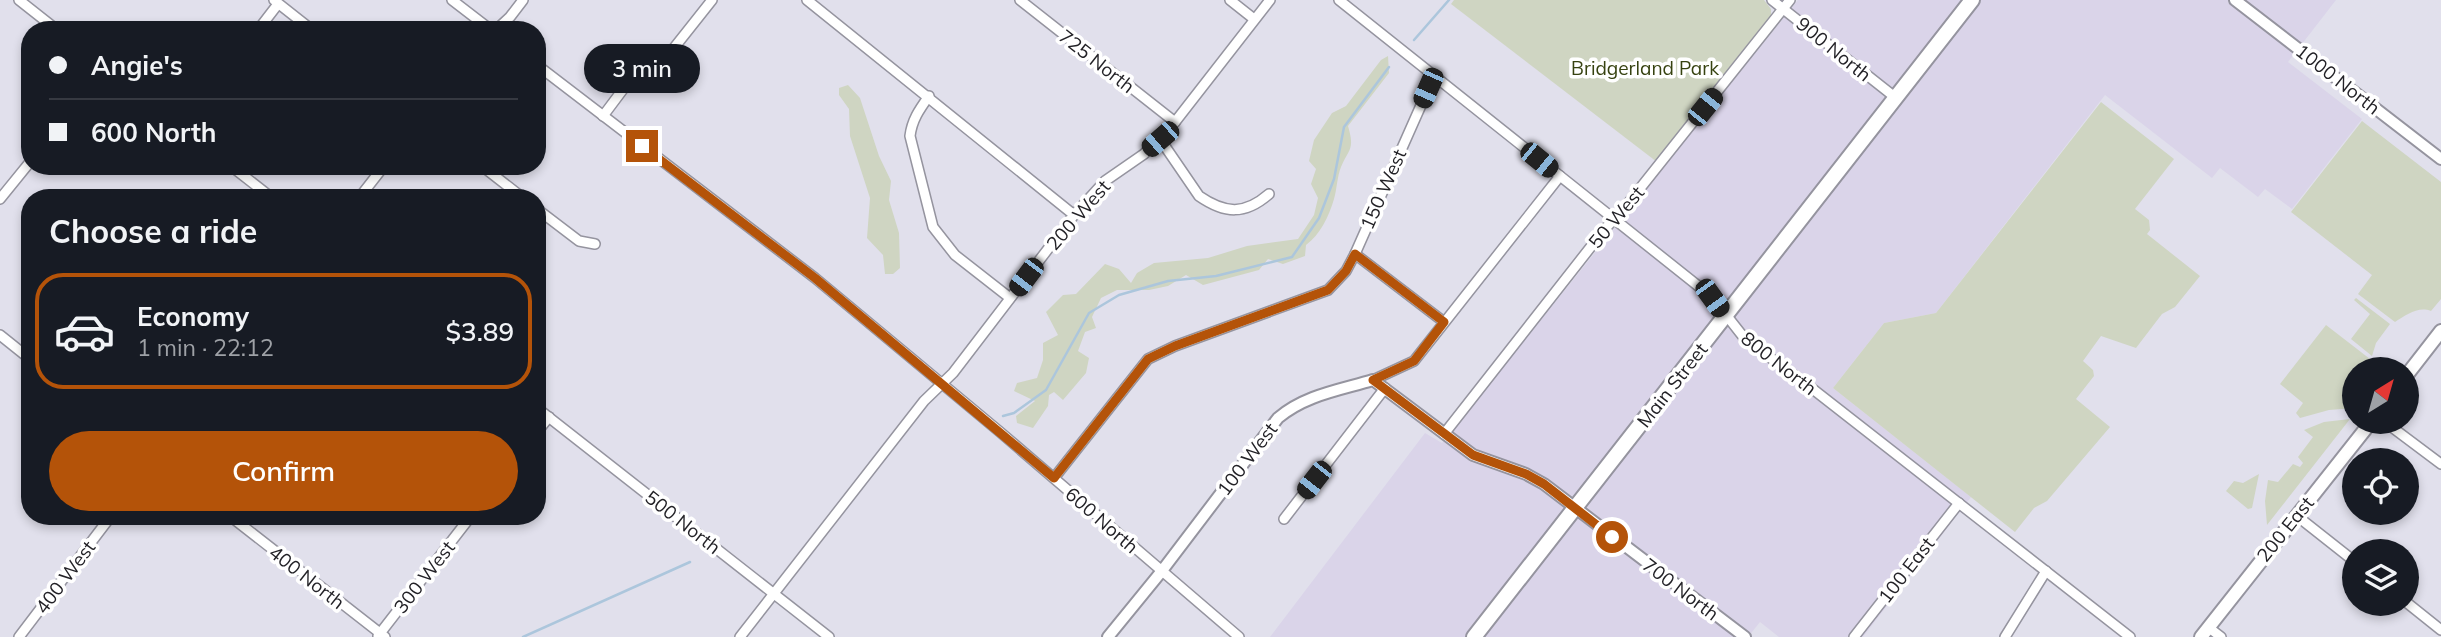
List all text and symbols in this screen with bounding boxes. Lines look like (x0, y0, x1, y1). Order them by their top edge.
street label: 900 North (1792, 12, 1876, 86)
street label: 725 North (1054, 24, 1140, 98)
street label: 1000 North (2291, 39, 2385, 119)
callout: 3 min (584, 44, 700, 94)
text: Angie's (91, 49, 183, 82)
text: 3 min (612, 54, 672, 83)
park label: Bridgerland Park (1571, 56, 1719, 80)
car (1410, 65, 1447, 111)
car (1684, 84, 1727, 130)
text: 600 North (91, 116, 216, 149)
car (1138, 117, 1183, 161)
route end (626, 130, 658, 162)
car (1517, 139, 1562, 181)
street label: 150 West (1355, 145, 1411, 233)
street label: 200 West (1041, 175, 1115, 255)
street label: 50 West (1583, 181, 1649, 253)
text: Choose a ride (49, 211, 257, 251)
car (1005, 254, 1048, 300)
car (1692, 275, 1733, 321)
icon: car (53, 300, 116, 363)
text: Economy (137, 300, 249, 333)
text: $3.89 (445, 315, 514, 348)
street label: 800 North (1736, 326, 1822, 400)
text: 1 min · 22:12 (137, 333, 274, 362)
street label: Main Street (1631, 338, 1713, 432)
north arrow (2342, 357, 2418, 434)
map controls (2342, 357, 2419, 616)
street label: 100 West (1212, 417, 1283, 500)
button: Confirm (49, 431, 518, 511)
button: locate (2342, 448, 2419, 525)
car (1293, 457, 1336, 503)
street label: 600 North (1060, 482, 1144, 558)
street label: 500 North (640, 485, 726, 559)
street label: 200 East (2251, 491, 2319, 567)
route start (1596, 521, 1628, 553)
street label: 100 East (1873, 532, 1940, 608)
street label: 400 West (30, 535, 101, 618)
street label: 300 West (388, 536, 460, 618)
button: layers (2342, 539, 2419, 616)
street label: 400 North (264, 540, 350, 614)
street label: 700 North (1638, 553, 1724, 625)

